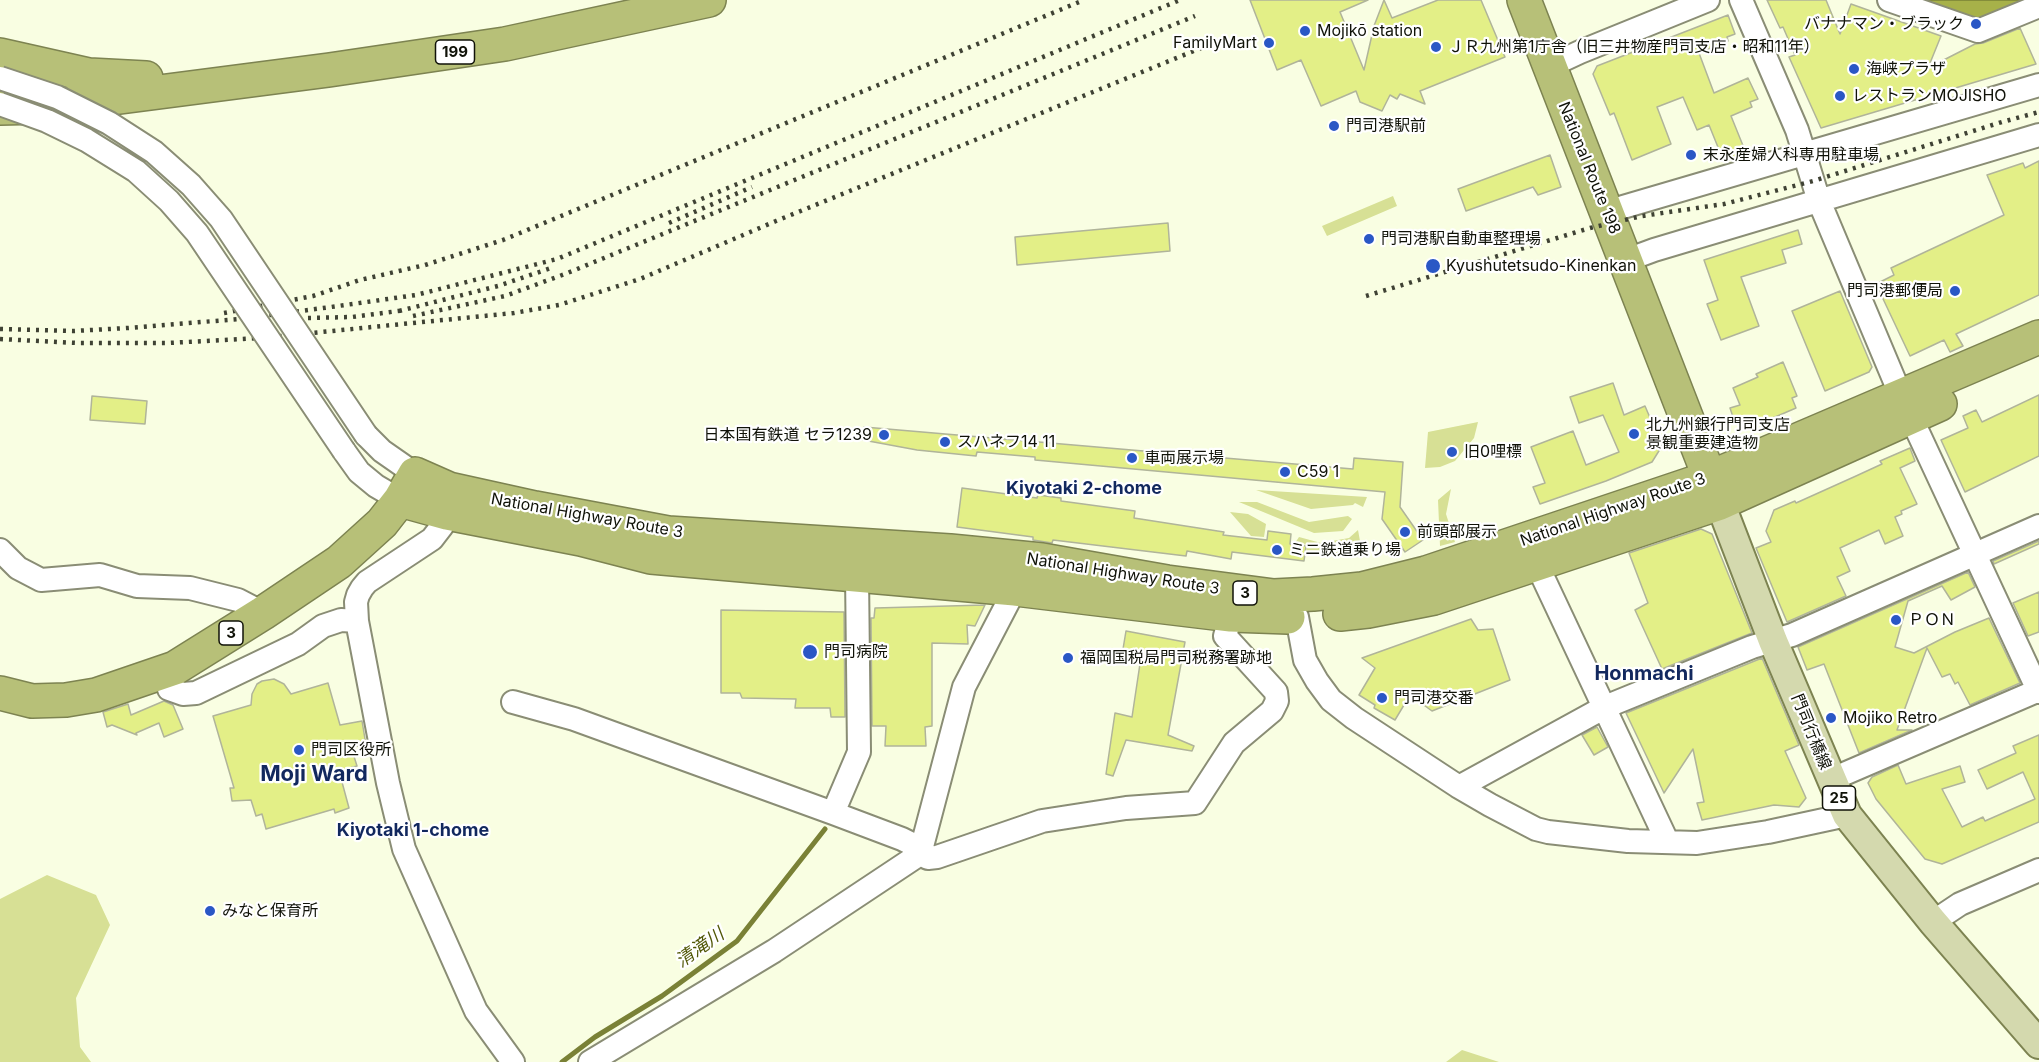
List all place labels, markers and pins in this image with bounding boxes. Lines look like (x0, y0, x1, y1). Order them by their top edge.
place label: バナナマン・ブラック (1804, 14, 1964, 34)
marker: バナナマン・ブラック (1969, 17, 1983, 31)
place label: Mojikō station (1317, 21, 1422, 41)
marker: Mojikō station (1298, 24, 1312, 38)
place label: FamilyMart (1173, 33, 1257, 53)
marker: FamilyMart (1262, 36, 1276, 50)
place label: ＪＲ九州第1庁舎（旧三井物産門司支店・昭和11年） (1448, 37, 1820, 57)
marker: ＪＲ九州第1庁舎（旧三井物産門司支店・昭和11年） (1429, 40, 1443, 54)
place label: 海峡プラザ (1866, 59, 1946, 79)
marker: 海峡プラザ (1847, 62, 1861, 76)
place label: レストランMOJISHO (1852, 86, 2007, 106)
marker: レストランMOJISHO (1833, 89, 1847, 103)
place label: 門司港駅前 (1346, 116, 1426, 136)
marker: 門司港駅前 (1327, 119, 1341, 133)
place label: 末永産婦人科専用駐車場 (1703, 145, 1879, 165)
marker: 末永産婦人科専用駐車場 (1684, 148, 1698, 162)
place label: 門司港駅自動車整理場 (1381, 229, 1541, 249)
marker: 門司港駅自動車整理場 (1362, 232, 1376, 246)
place label: Kyushutetsudo-Kinenkan (1446, 256, 1636, 276)
marker: Kyushutetsudo-Kinenkan (1424, 257, 1442, 275)
place label: 門司港郵便局 (1847, 281, 1943, 301)
marker: 門司港郵便局 (1948, 284, 1962, 298)
place label: 北九州銀行門司支店 景観重要建造物 (1646, 415, 1790, 453)
place label: 日本国有鉄道 セラ1239 (703, 425, 872, 445)
marker: 北九州銀行門司支店 景観重要建造物 (1627, 427, 1641, 441)
marker: 日本国有鉄道 セラ1239 (877, 428, 891, 442)
place label: スハネフ14 11 (957, 432, 1055, 452)
marker: スハネフ14 11 (938, 435, 952, 449)
place label: 旧0哩標 (1464, 442, 1522, 462)
marker: 旧0哩標 (1445, 445, 1459, 459)
place label: 車両展示場 (1144, 448, 1224, 468)
marker: 車両展示場 (1125, 451, 1139, 465)
place label: C59 1 (1297, 462, 1339, 482)
marker: C59 1 (1278, 465, 1292, 479)
place label: 前頭部展示 (1417, 522, 1497, 542)
marker: 前頭部展示 (1398, 525, 1412, 539)
place label: ミニ鉄道乗り場 (1289, 540, 1401, 560)
marker: ミニ鉄道乗り場 (1270, 543, 1284, 557)
place label: ＰＯＮ (1908, 610, 1956, 630)
marker: ＰＯＮ (1889, 613, 1903, 627)
place label: 門司病院 (824, 642, 888, 662)
marker: 門司病院 (801, 643, 819, 661)
place label: 福岡国税局門司税務署跡地 (1080, 648, 1272, 668)
marker: 福岡国税局門司税務署跡地 (1061, 651, 1075, 665)
place label: 門司港交番 (1394, 688, 1474, 708)
marker: 門司港交番 (1375, 691, 1389, 705)
place label: Mojiko Retro (1843, 708, 1937, 728)
marker: Mojiko Retro (1824, 711, 1838, 725)
place label: 門司区役所 (311, 740, 391, 760)
marker: 門司区役所 (292, 743, 306, 757)
place label: みなと保育所 (222, 901, 318, 921)
marker: みなと保育所 (203, 904, 217, 918)

